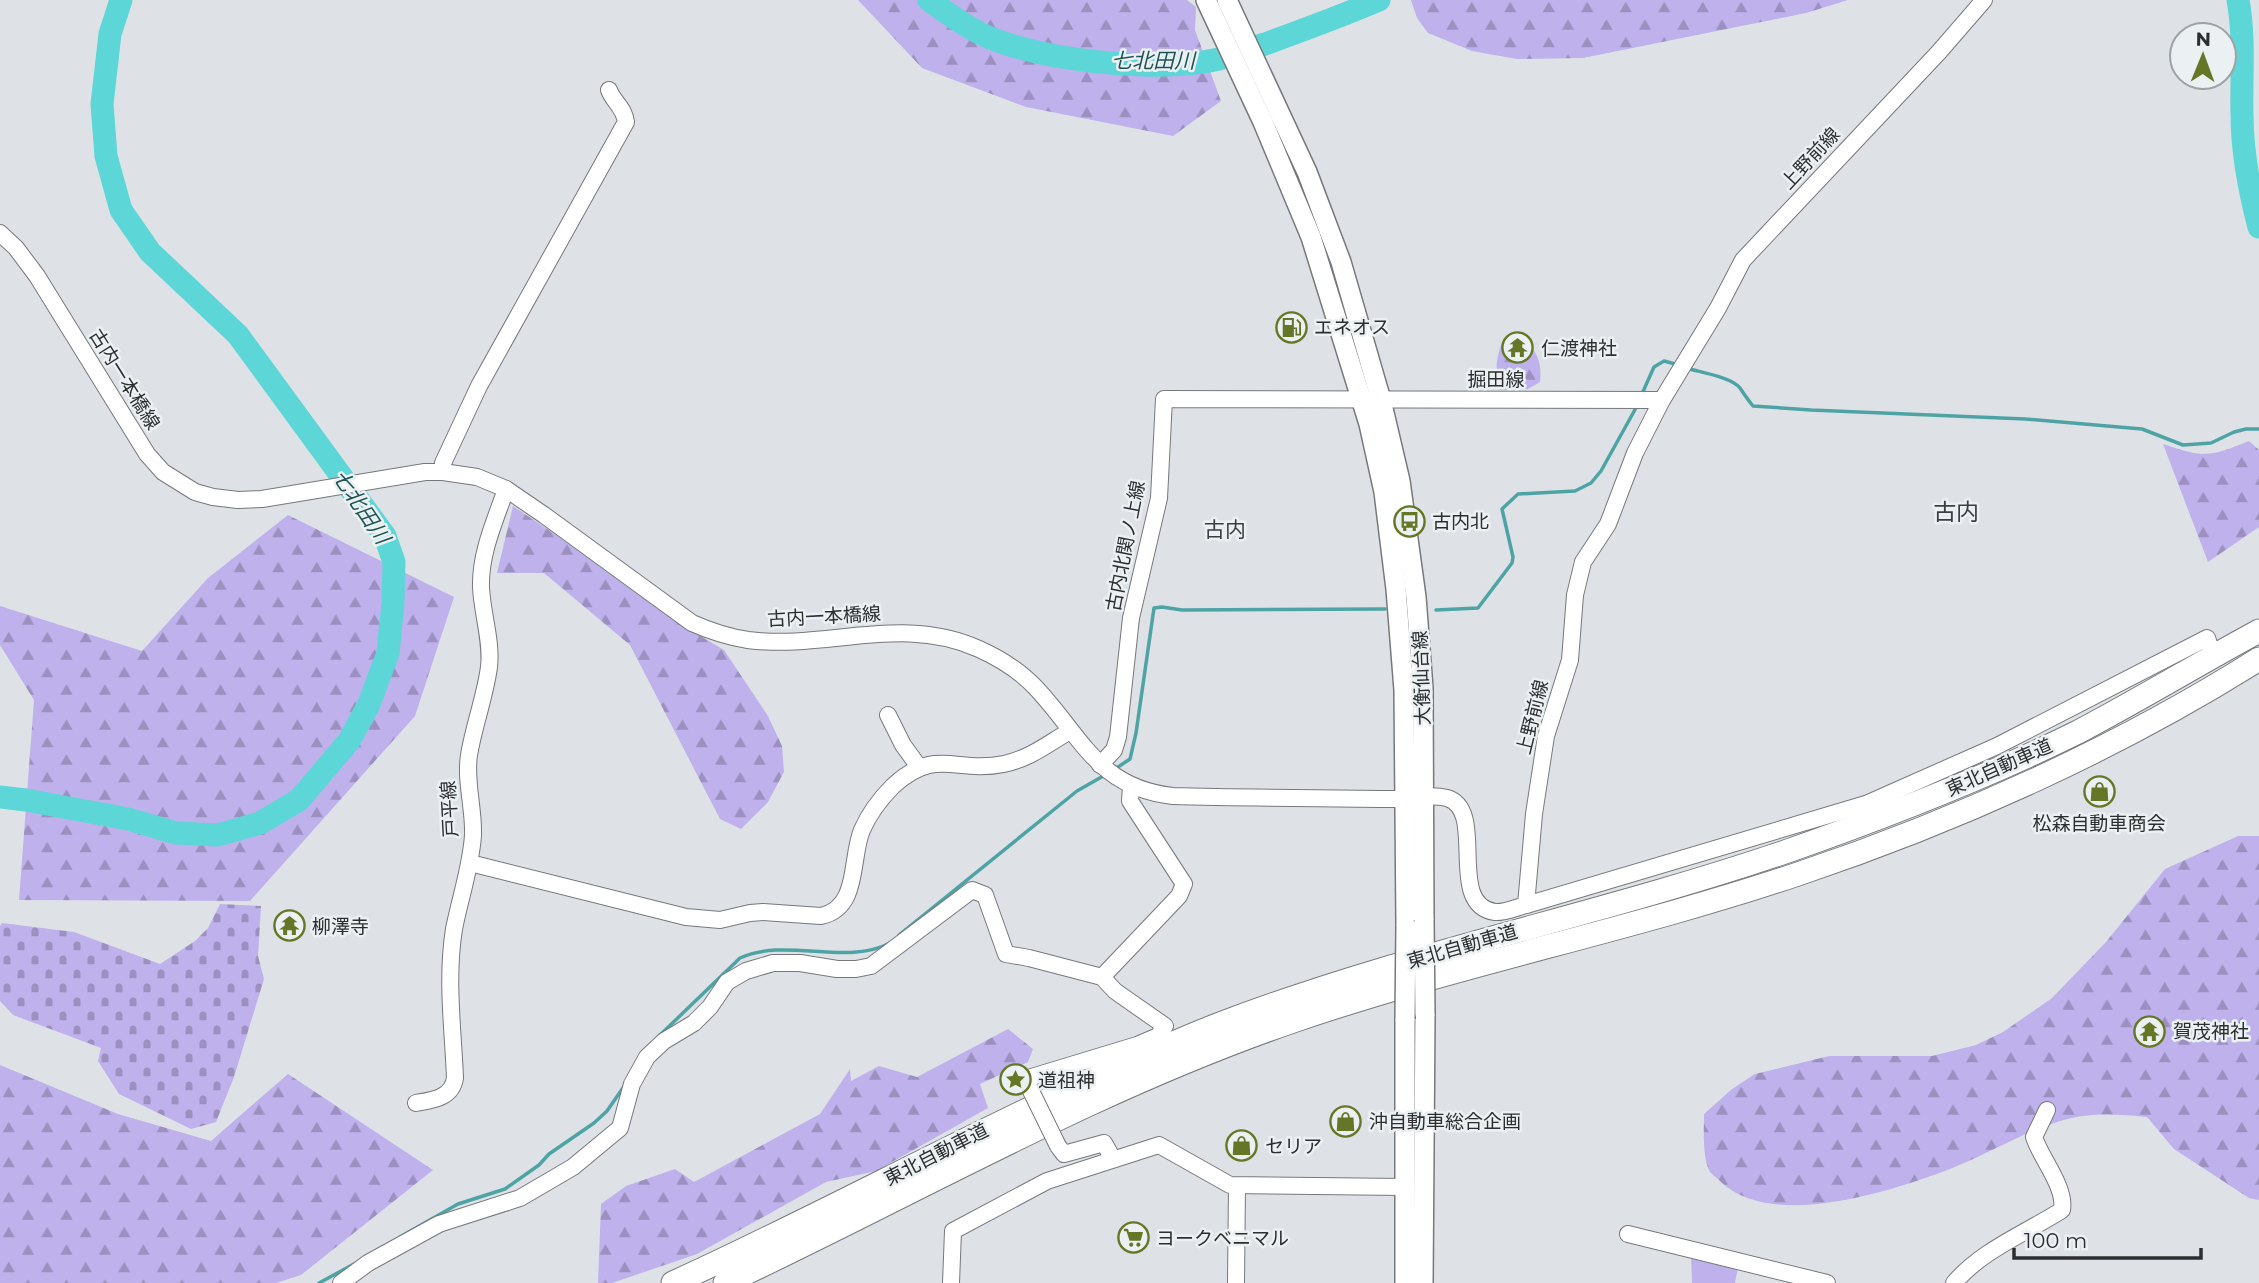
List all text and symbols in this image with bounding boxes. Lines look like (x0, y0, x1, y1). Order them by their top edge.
north arrow (2168, 21, 2238, 91)
text: N (2195, 28, 2211, 51)
water label: 七北田川 (1111, 48, 1197, 73)
street label: 上野前線 (1776, 123, 1845, 194)
fuel station icon: エネオス (1274, 310, 1308, 344)
place label: エネオス (1314, 316, 1390, 339)
street label: 古内一本橋線 (85, 325, 165, 434)
temple icon: 仁渡神社 (1501, 331, 1535, 365)
place label: 仁渡神社 (1541, 337, 1617, 360)
street label: 掘田線 (1467, 368, 1525, 391)
water label: 七北田川 (328, 465, 396, 550)
street label: 古内北関ノ上線 (1102, 479, 1149, 614)
district label: 古内 (1933, 498, 1979, 526)
bus stop icon: 古内北 (1392, 504, 1426, 538)
place label: 古内北 (1432, 510, 1489, 533)
district label: 古内 (1204, 517, 1246, 542)
street label: 古内一本橋線 (766, 602, 882, 631)
street label: 大衡仙台線 (1408, 630, 1435, 726)
street label: 上野前線 (1512, 677, 1553, 757)
street label: 東北自動車道 (1942, 734, 2056, 801)
shop icon: 松森自動車商会 (2082, 775, 2116, 809)
street label: 戸平線 (437, 780, 462, 838)
place label: 松森自動車商会 (2032, 812, 2166, 835)
temple icon: 柳澤寺 (272, 909, 306, 943)
place label: 柳澤寺 (312, 915, 369, 938)
street label: 東北自動車道 (1404, 920, 1520, 973)
temple icon: 賀茂神社 (2133, 1014, 2167, 1048)
place label: 賀茂神社 (2173, 1020, 2249, 1043)
place icon: 道祖神 (998, 1063, 1032, 1097)
place label: 道祖神 (1038, 1069, 1095, 1092)
shop icon: 沖自動車総合企画 (1329, 1104, 1363, 1138)
place label: 沖自動車総合企画 (1369, 1110, 1521, 1133)
street label: 東北自動車道 (880, 1118, 992, 1191)
shop icon: セリア (1225, 1129, 1259, 1163)
place label: セリア (1265, 1135, 1322, 1158)
scale bar (2014, 1216, 2201, 1260)
supermarket icon: ヨークベニマル (1116, 1221, 1150, 1255)
place label: ヨークベニマル (1156, 1227, 1289, 1250)
text: 100 m (2024, 1228, 2087, 1253)

